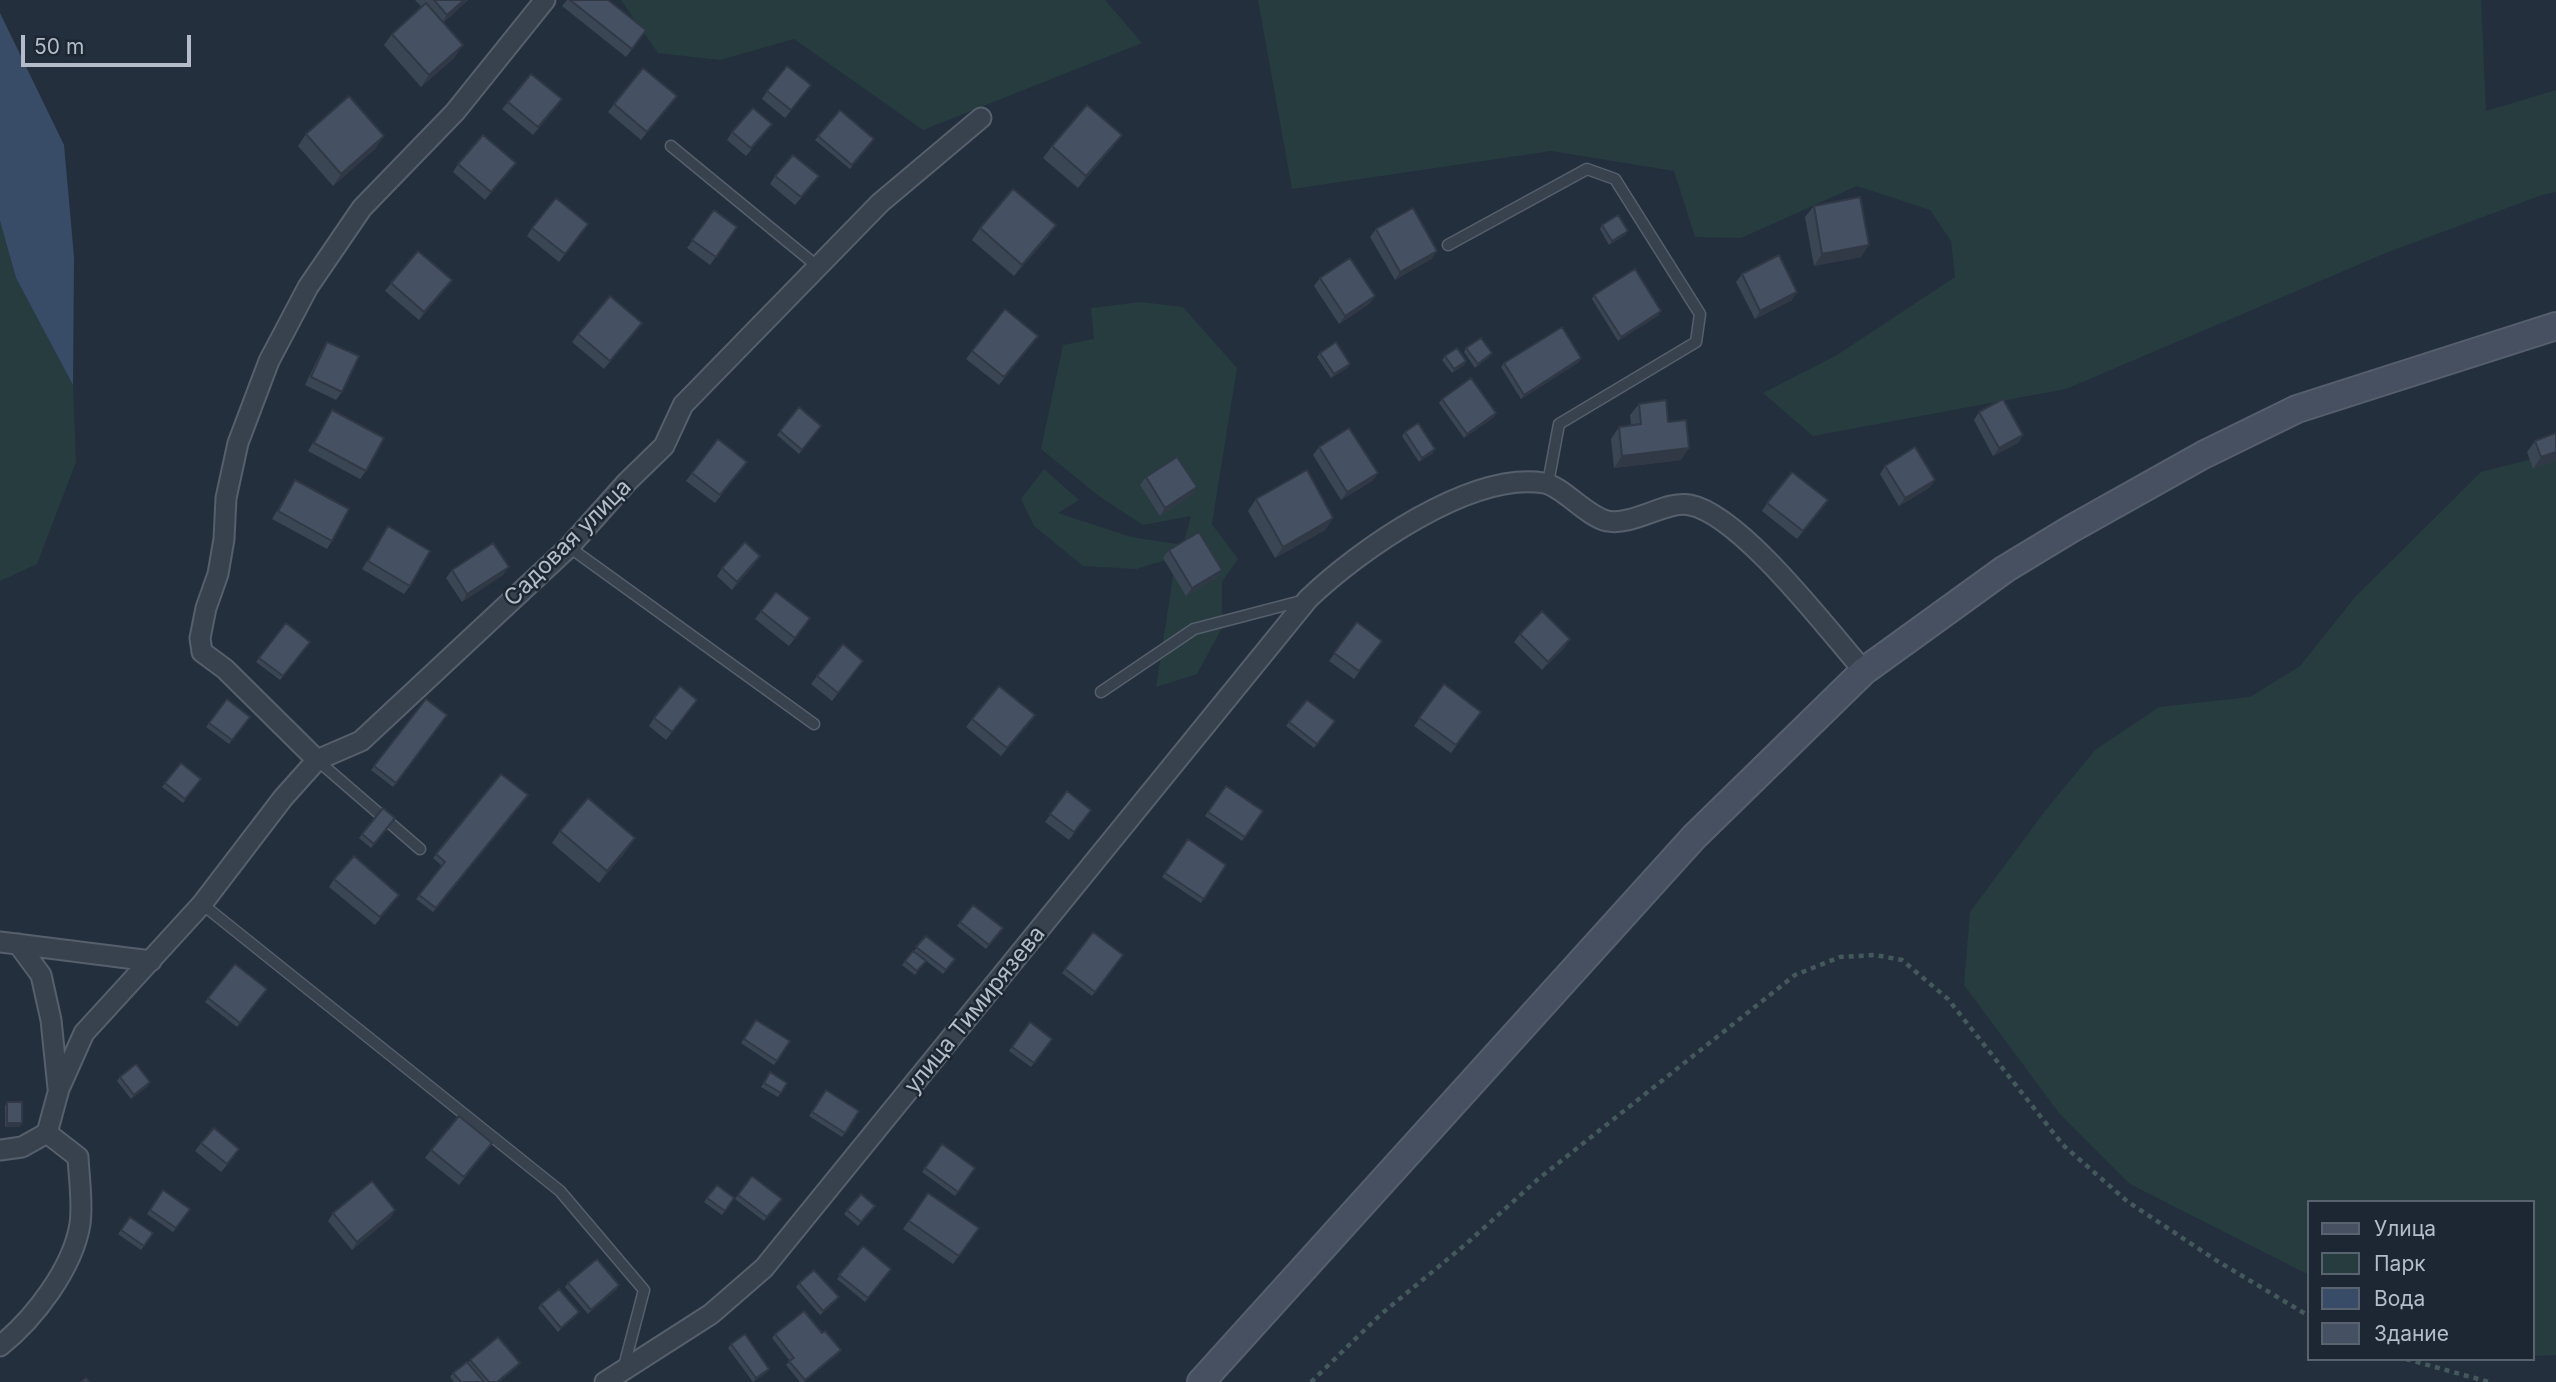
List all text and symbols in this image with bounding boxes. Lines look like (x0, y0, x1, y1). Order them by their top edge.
scale bar (24, 21, 194, 65)
text: 50 m (34, 34, 84, 59)
street label: Садовая улица (499, 474, 637, 612)
street label: улица Тимирязева (899, 921, 1051, 1099)
legend (2308, 1200, 2535, 1361)
text: Улица (2374, 1216, 2436, 1241)
text: Парк (2374, 1251, 2426, 1276)
text: Вода (2374, 1286, 2425, 1311)
text: Здание (2374, 1321, 2449, 1346)

